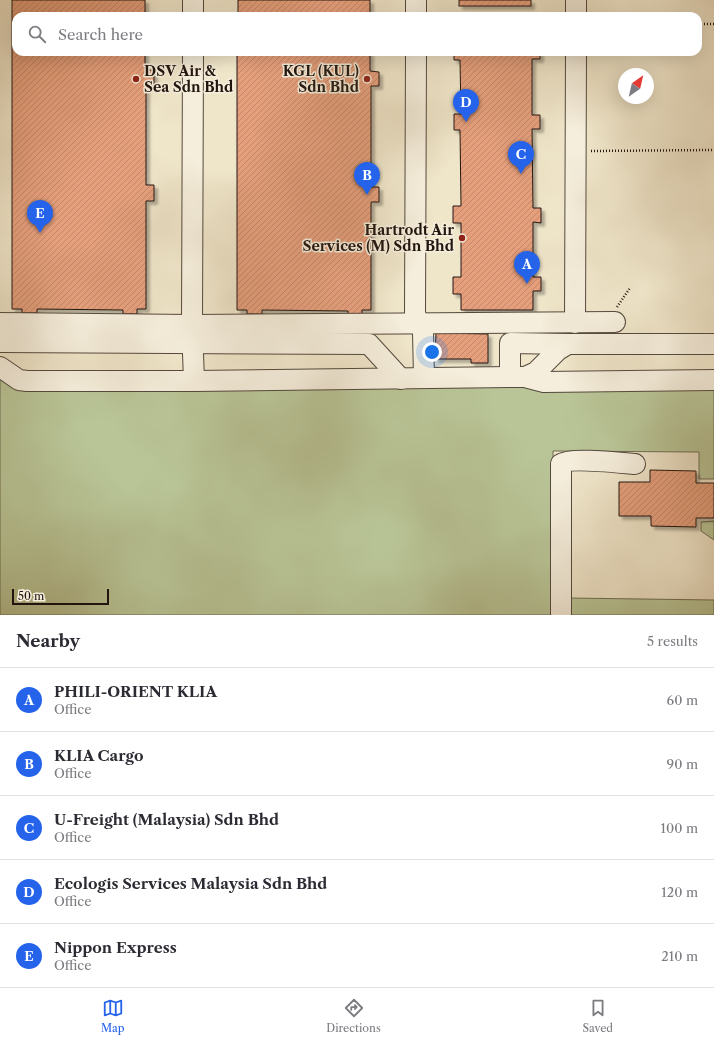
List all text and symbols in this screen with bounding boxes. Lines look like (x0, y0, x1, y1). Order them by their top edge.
search box (12, 12, 702, 56)
icon: search (26, 23, 48, 45)
text: Search here (58, 25, 143, 44)
place label: DSV Air & Sea Sdn Bhd (144, 62, 234, 96)
place label: KGL (KUL) Sdn Bhd (283, 62, 360, 96)
north arrow (618, 68, 654, 104)
marker: DSV Air & Sea Sdn Bhd (131, 74, 141, 84)
marker: KGL (KUL) Sdn Bhd (362, 74, 372, 84)
pin: D (453, 89, 479, 122)
pin: C (508, 141, 534, 174)
pin: B (354, 162, 380, 195)
pin: E (27, 200, 53, 233)
place label: Hartrodt Air Services (M) Sdn Bhd (302, 221, 455, 255)
marker: Hartrodt Air Services (M) Sdn Bhd (457, 233, 467, 243)
pin: A (514, 251, 540, 284)
your location (422, 342, 442, 362)
scale bar (12, 587, 109, 606)
text: 50 m (18, 589, 44, 603)
text: Nearby (16, 631, 80, 651)
text: 5 results (647, 633, 698, 649)
text: PHILI-ORIENT KLIA (54, 682, 217, 701)
text: A (24, 692, 34, 708)
text: 60 m (667, 692, 698, 708)
text: Office (54, 701, 91, 717)
text: KLIA Cargo (54, 746, 144, 765)
text: B (24, 756, 34, 772)
text: 90 m (667, 756, 698, 772)
text: Office (54, 765, 91, 781)
text: U-Freight (Malaysia) Sdn Bhd (54, 810, 279, 829)
text: C (24, 820, 34, 836)
text: 100 m (660, 820, 698, 836)
text: Office (54, 829, 91, 845)
text: Ecologis Services Malaysia Sdn Bhd (54, 874, 327, 893)
text: D (23, 884, 35, 900)
text: 120 m (661, 884, 698, 900)
text: Office (54, 893, 91, 909)
text: Nippon Express (54, 938, 177, 957)
text: E (24, 948, 34, 964)
text: 210 m (661, 948, 698, 964)
text: Office (54, 957, 91, 973)
tab: Map (101, 997, 125, 1035)
tab: Directions (326, 997, 381, 1035)
tab: Saved (583, 997, 613, 1035)

